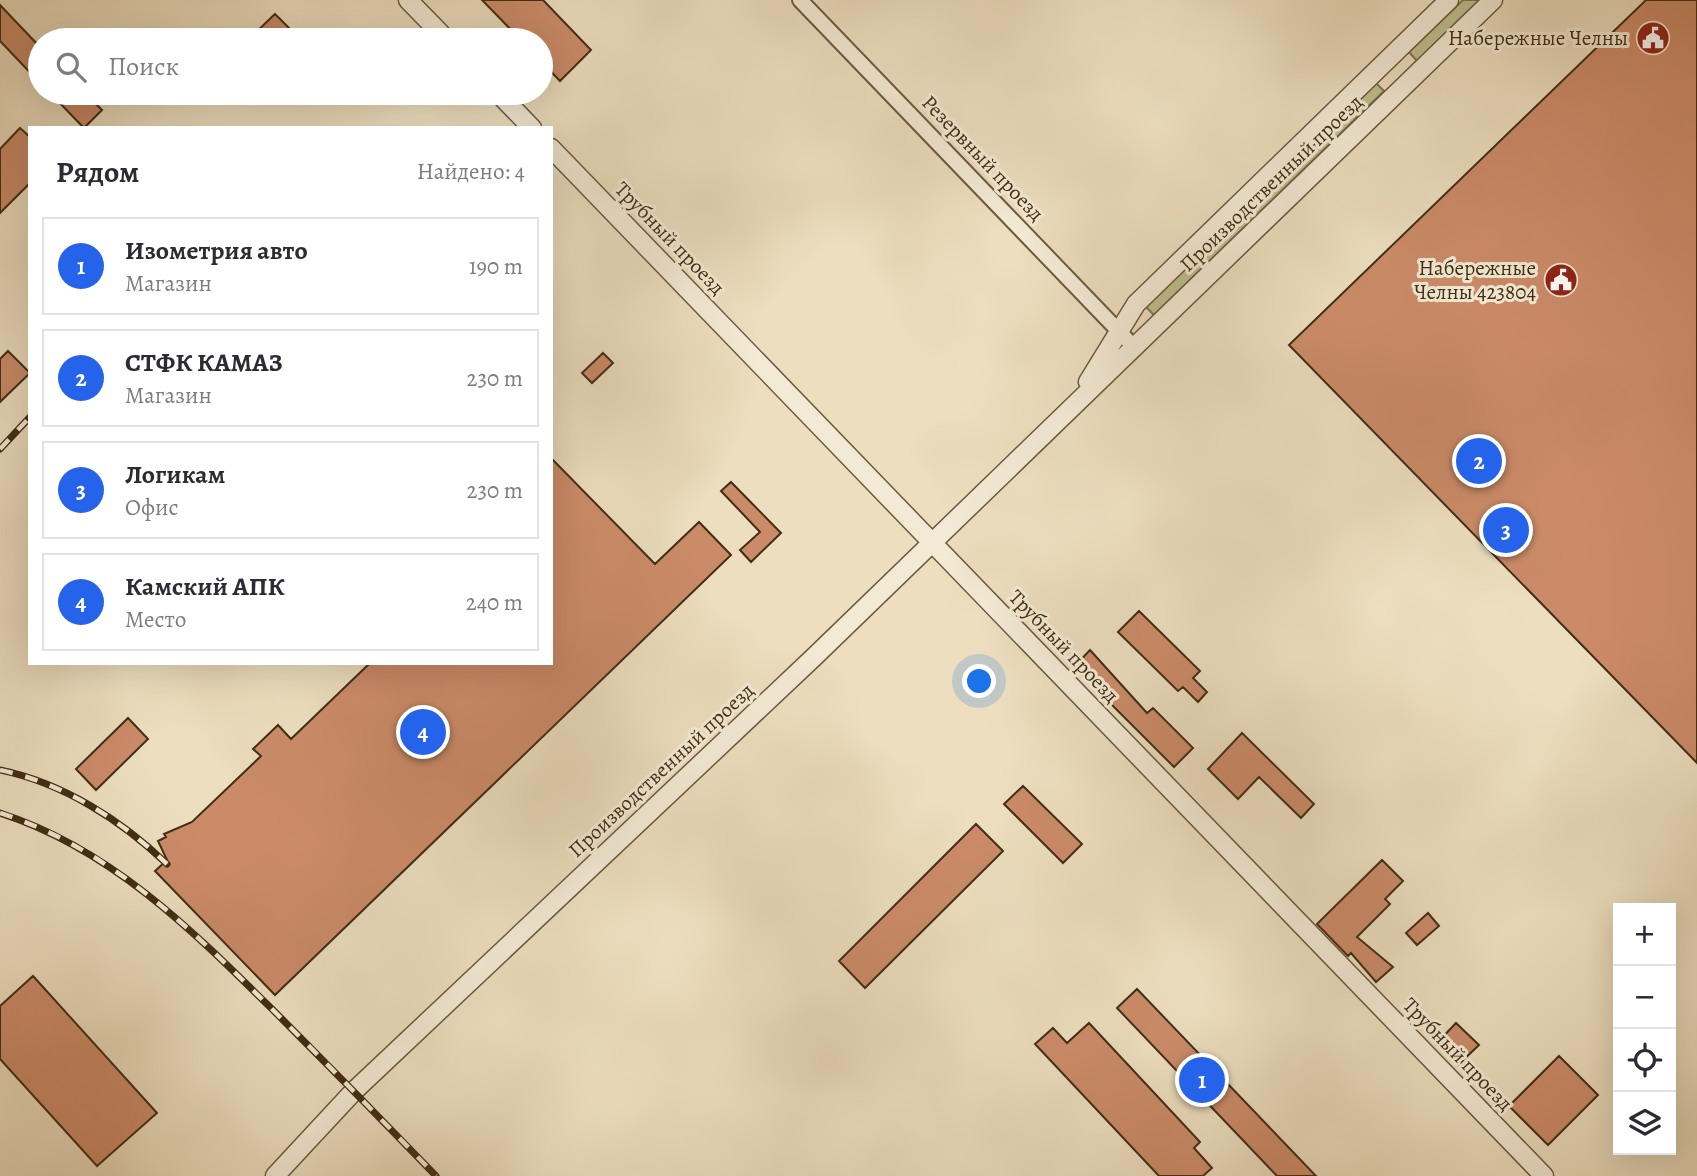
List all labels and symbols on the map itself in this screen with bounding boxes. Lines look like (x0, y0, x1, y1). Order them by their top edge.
public building icon: Набережные Челны (1634, 19, 1672, 57)
place label: Набережные Челны (1448, 24, 1628, 52)
street label: Производственный проезд (1173, 88, 1369, 278)
street label: Резервный проезд (916, 89, 1050, 227)
street label: Трубный проезд (609, 175, 731, 301)
place label: Набережные Челны 423804 (1414, 254, 1536, 306)
public building icon: Набережные Челны 423804 (1542, 261, 1580, 299)
pin: 2 (1456, 435, 1502, 487)
pin: 3 (1483, 504, 1529, 556)
street label: Трубный проезд (1003, 583, 1125, 709)
your location (962, 664, 996, 698)
street label: Производственный проезд (562, 676, 760, 864)
pin: 4 (400, 706, 446, 758)
street label: Трубный проезд (1397, 991, 1519, 1117)
pin: 1 (1179, 1054, 1225, 1106)

